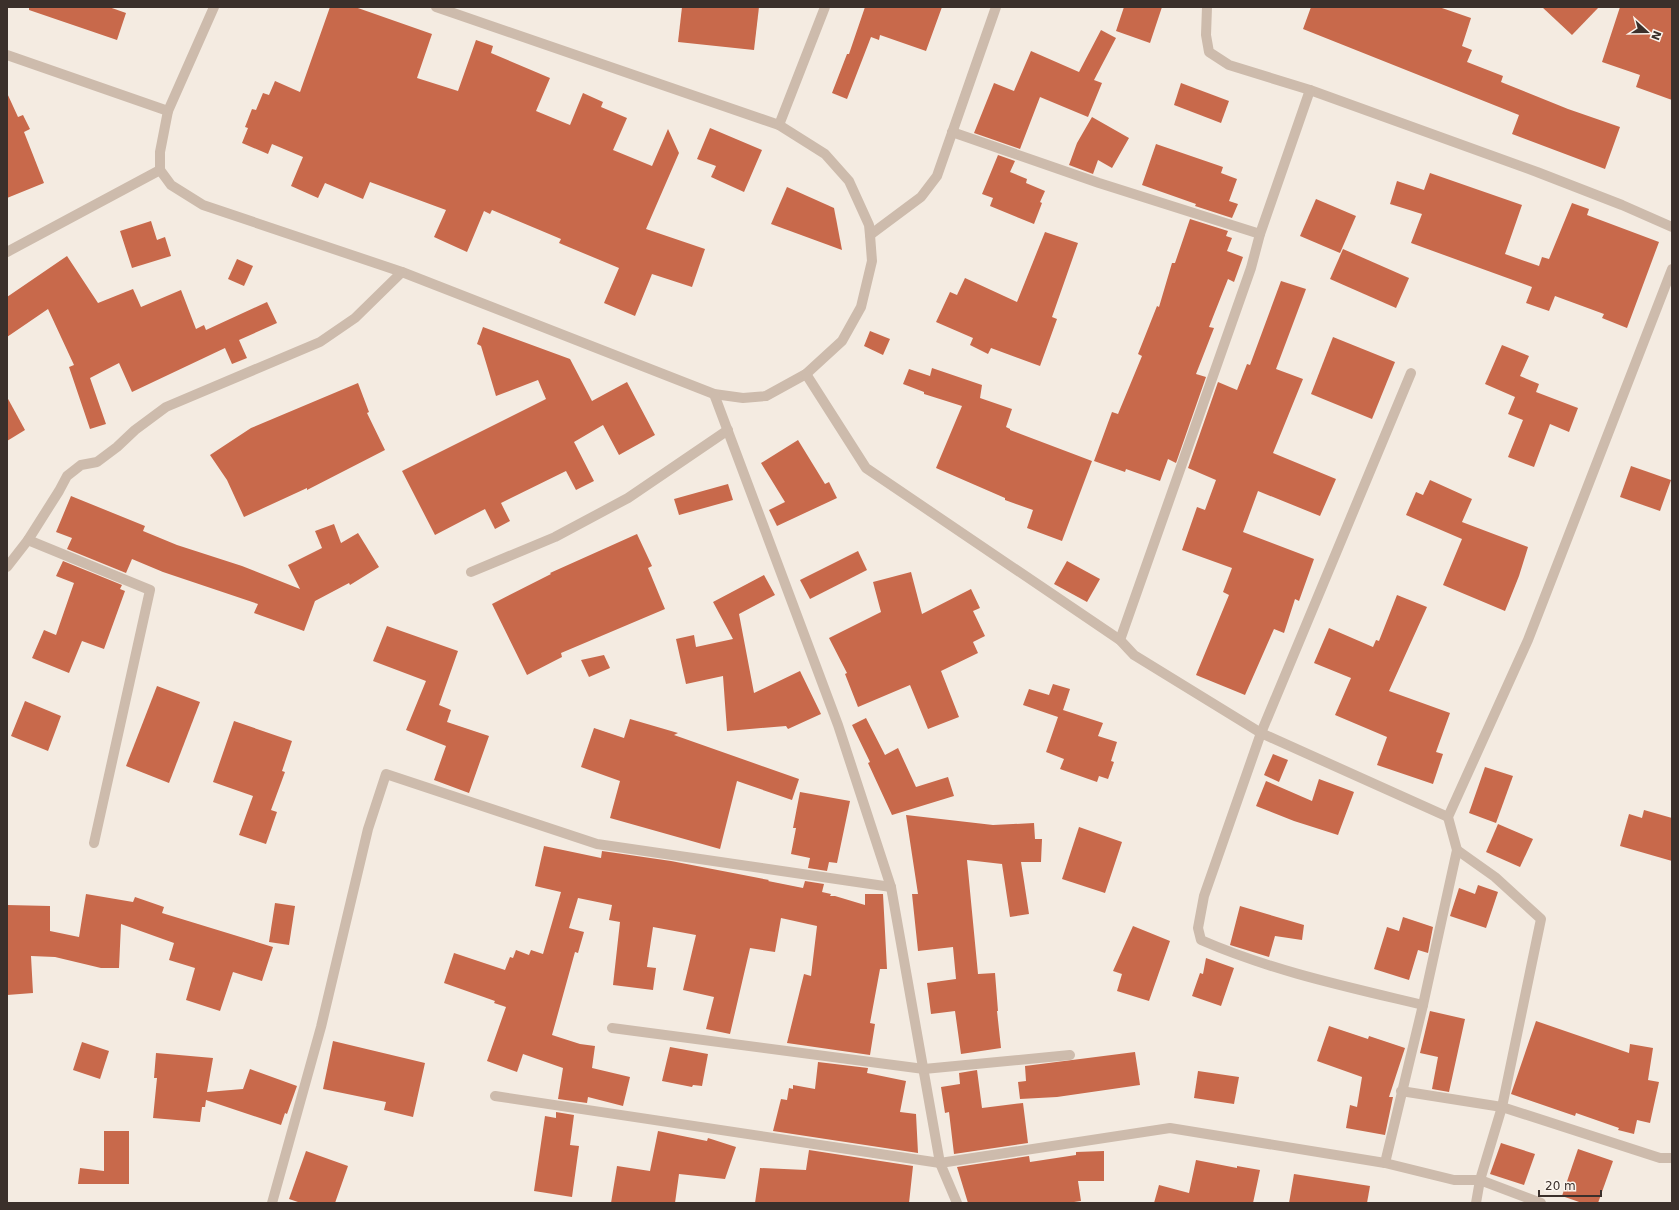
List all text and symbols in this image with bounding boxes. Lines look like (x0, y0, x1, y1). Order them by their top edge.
north arrow (1627, 12, 1667, 52)
text: N (1648, 29, 1664, 42)
scale bar (1539, 1172, 1601, 1198)
text: 20 m (1545, 1179, 1576, 1193)

